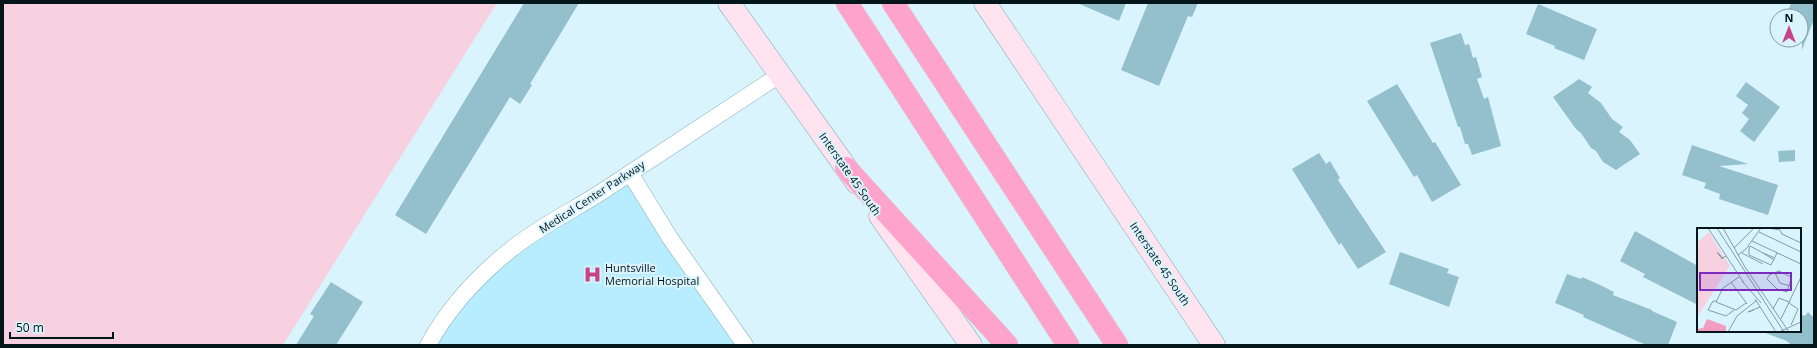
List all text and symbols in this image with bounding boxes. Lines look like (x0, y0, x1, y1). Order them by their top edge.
north arrow (1769, 8, 1809, 48)
text: N (1785, 10, 1793, 25)
street label: Interstate 45 South (816, 129, 885, 218)
street label: Medical Center Parkway (536, 157, 648, 236)
street label: Interstate 45 South (1127, 219, 1194, 309)
inset map (1697, 228, 1801, 332)
place label: Huntsville Memorial Hospital (605, 260, 699, 288)
hospital icon: Huntsville Memorial Hospital (582, 264, 602, 284)
scale bar (10, 314, 113, 340)
text: 50 m (16, 319, 44, 336)

